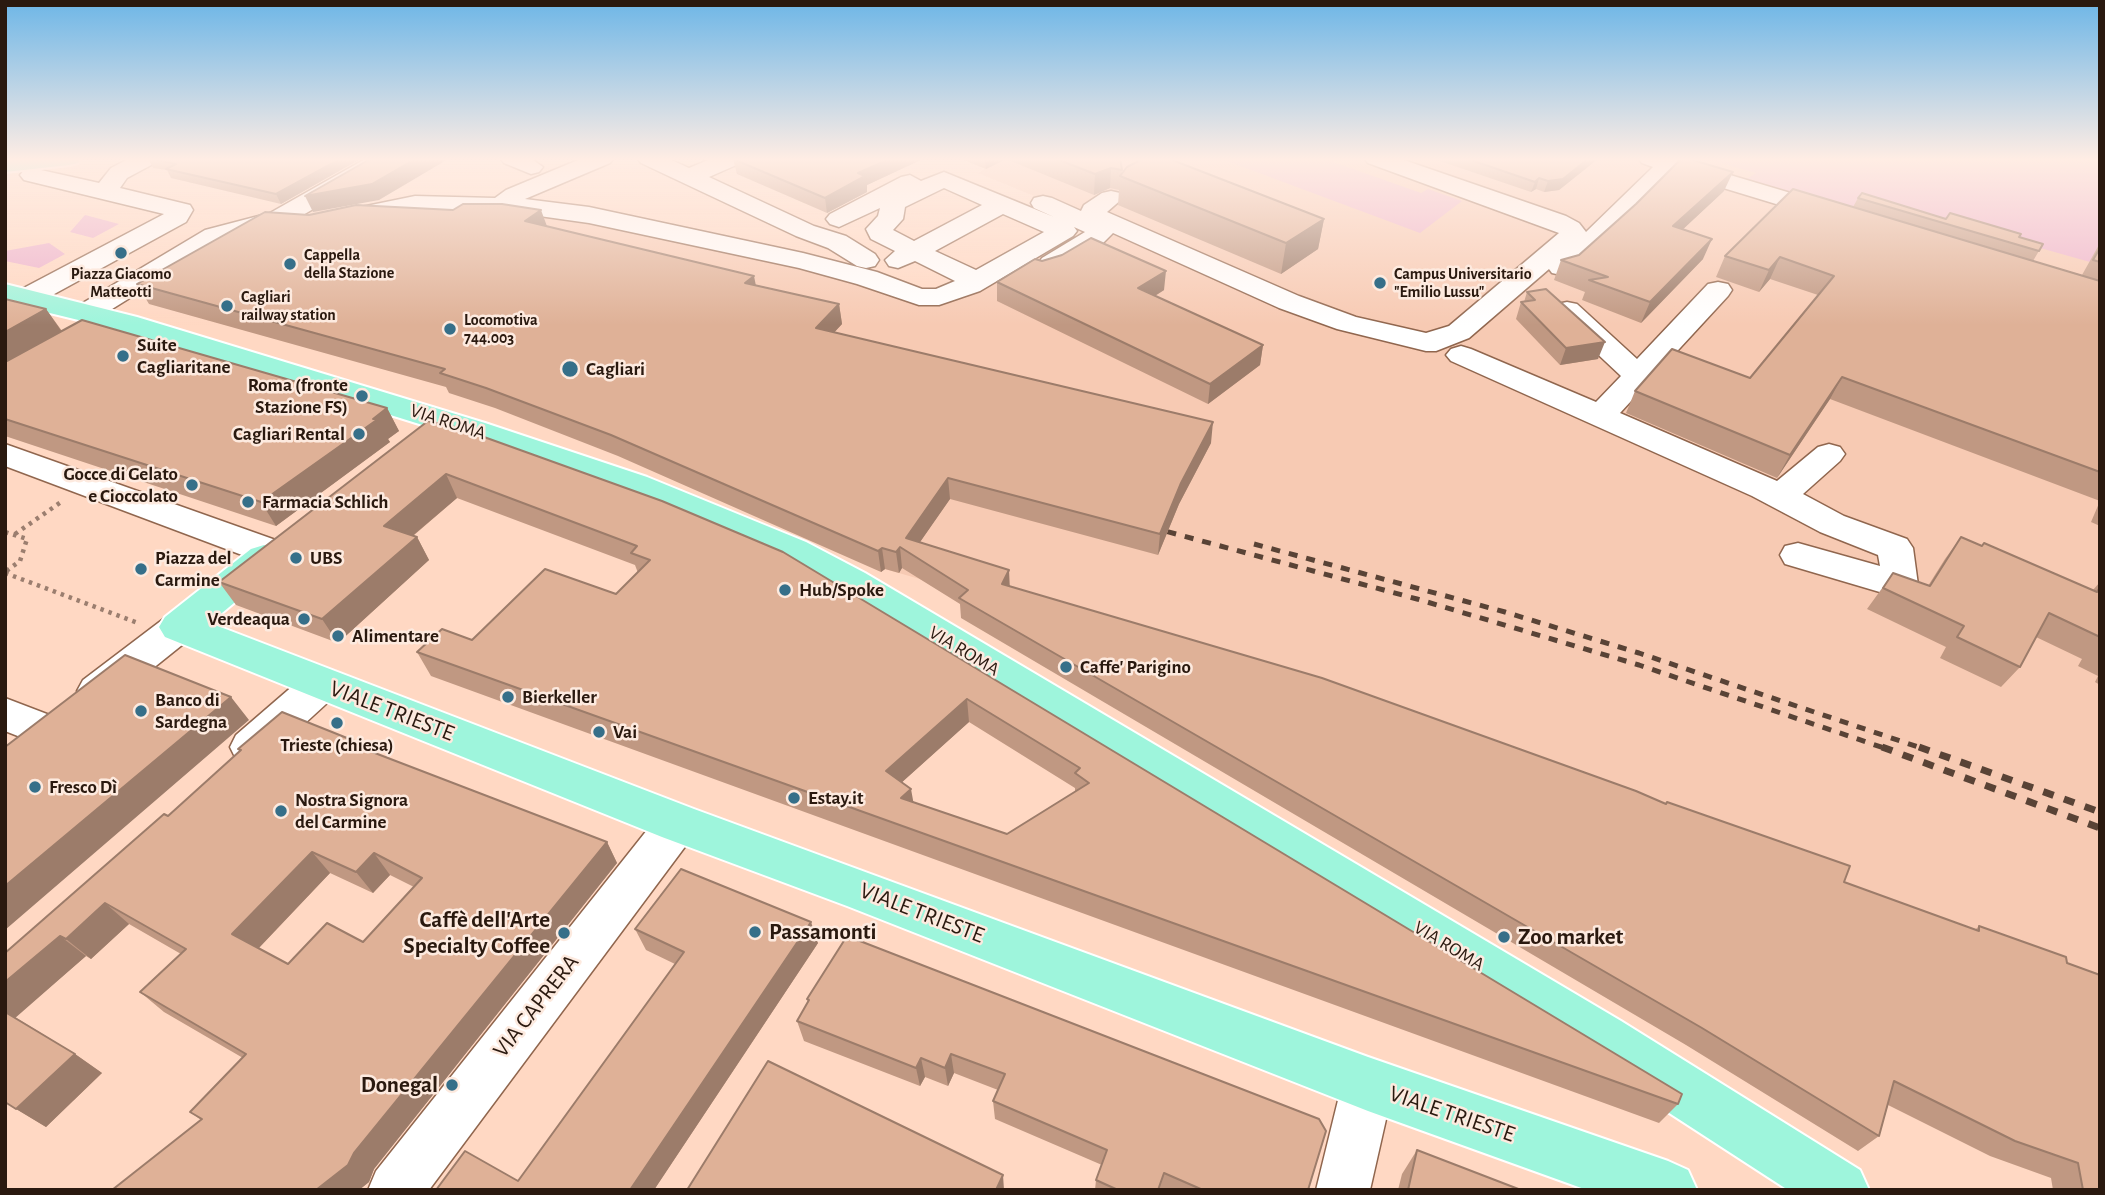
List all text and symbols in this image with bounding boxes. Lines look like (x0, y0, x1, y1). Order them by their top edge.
marker: Piazza Giacomo Matteotti (113, 245, 129, 261)
place label: Cappella della Stazione (304, 245, 394, 283)
marker: Cappella della Stazione (282, 256, 298, 272)
place label: Piazza Giacomo Matteotti (71, 264, 171, 302)
place label: Campus Universitario "Emilio Lussu" (1394, 264, 1532, 302)
marker: Campus Universitario "Emilio Lussu" (1372, 275, 1388, 291)
place label: Cagliari railway station (241, 287, 336, 325)
marker: Cagliari railway station (219, 298, 235, 314)
place label: Locomotiva 744.003 (464, 310, 538, 348)
marker: Locomotiva 744.003 (442, 321, 458, 337)
place label: Suite Cagliaritane (137, 334, 230, 378)
marker: Suite Cagliaritane (115, 348, 131, 364)
place label: Cagliari (586, 358, 645, 380)
marker: Cagliari (560, 359, 580, 379)
place label: Roma (fronte Stazione FS) (248, 374, 348, 418)
marker: Roma (fronte Stazione FS) (354, 388, 370, 404)
street label: VIA ROMA (407, 399, 489, 445)
place label: Cagliari Rental (233, 423, 345, 445)
marker: Cagliari Rental (351, 426, 367, 442)
place label: Gocce di Gelato e Cioccolato (64, 463, 178, 507)
marker: Gocce di Gelato e Cioccolato (184, 477, 200, 493)
place label: Farmacia Schlich (262, 491, 388, 513)
marker: Farmacia Schlich (240, 494, 256, 510)
place label: Piazza del Carmine (155, 547, 232, 591)
place label: UBS (310, 547, 343, 569)
marker: UBS (288, 550, 304, 566)
marker: Piazza del Carmine (133, 561, 149, 577)
place label: Hub/Spoke (799, 579, 884, 601)
marker: Hub/Spoke (777, 582, 793, 598)
place label: Verdeaqua (207, 608, 290, 630)
marker: Verdeaqua (296, 611, 312, 627)
street label: VIA ROMA (925, 621, 1003, 681)
place label: Alimentare (352, 625, 439, 647)
marker: Alimentare (330, 628, 346, 644)
place label: Caffe' Parigino (1080, 656, 1191, 678)
marker: Caffe' Parigino (1058, 659, 1074, 675)
street label: VIALE TRIESTE (326, 675, 458, 747)
place label: Bierkeller (522, 686, 597, 708)
place label: Banco di Sardegna (155, 689, 227, 733)
marker: Bierkeller (500, 689, 516, 705)
marker: Banco di Sardegna (133, 703, 149, 719)
marker: Trieste (chiesa) (329, 715, 345, 731)
place label: Vai (613, 721, 637, 743)
marker: Vai (591, 724, 607, 740)
place label: Trieste (chiesa) (280, 734, 394, 756)
place label: Fresco Dì (49, 776, 117, 798)
marker: Fresco Dì (27, 779, 43, 795)
place label: Estay.it (808, 787, 863, 809)
place label: Nostra Signora del Carmine (295, 789, 408, 833)
marker: Estay.it (786, 790, 802, 806)
marker: Nostra Signora del Carmine (273, 803, 289, 819)
street label: VIALE TRIESTE (856, 877, 988, 949)
place label: Caffè dell'Arte Specialty Coffee (403, 906, 550, 960)
street label: VIA ROMA (1410, 916, 1488, 976)
place label: Passamonti (769, 918, 877, 946)
place label: Zoo market (1518, 923, 1623, 951)
marker: Passamonti (747, 924, 763, 940)
marker: Caffè dell'Arte Specialty Coffee (556, 925, 572, 941)
marker: Zoo market (1496, 929, 1512, 945)
street label: VIA CAPRERA (487, 949, 585, 1063)
place label: Donegal (361, 1071, 438, 1099)
marker: Donegal (444, 1077, 460, 1093)
street label: VIALE TRIESTE (1386, 1080, 1518, 1148)

